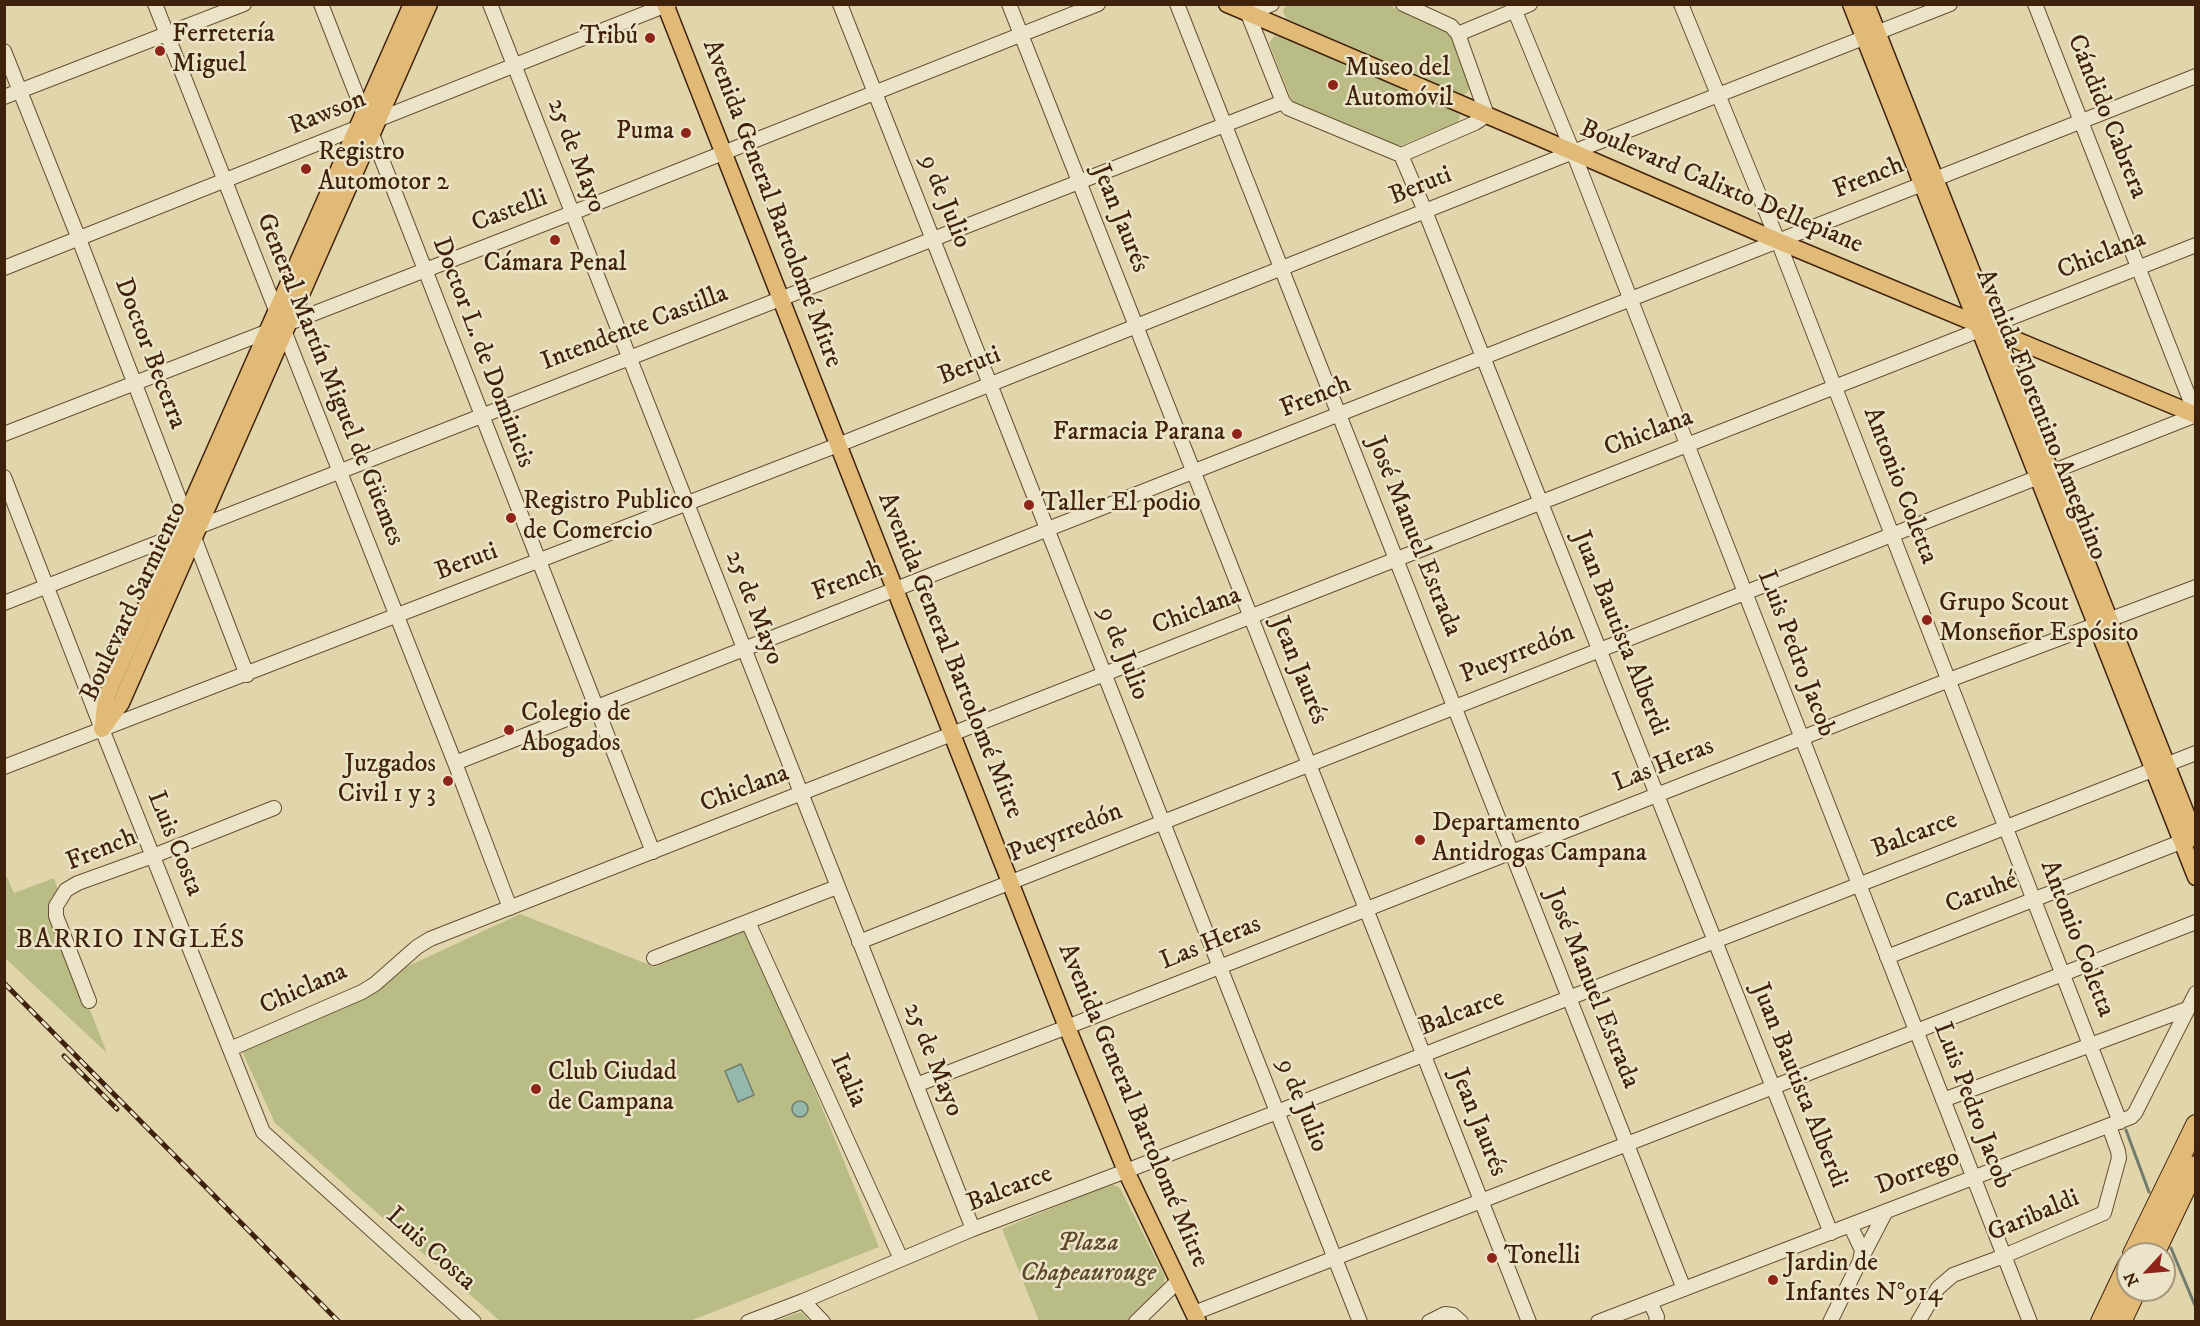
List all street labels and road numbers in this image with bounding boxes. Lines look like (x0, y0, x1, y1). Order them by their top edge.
street label: Cándido Cabrera (2059, 30, 2153, 204)
street label: Avenida General Bartolomé Mitre (694, 36, 848, 372)
street label: Rawson (285, 85, 371, 143)
street label: 25 de Mayo (539, 94, 611, 218)
street label: Boulevard Calixto Dellepiane (1575, 114, 1867, 262)
street label: 9 de Julio (911, 151, 977, 253)
street label: French (1829, 151, 1909, 207)
street label: Beruti (1385, 160, 1457, 214)
street label: Jean Jaurés (1083, 161, 1155, 277)
street label: Castelli (468, 183, 552, 241)
street label: General Martín Miguel de Güemes (248, 209, 410, 551)
street label: Chiclana (2053, 224, 2151, 288)
street label: Doctor L. de Dominicis (424, 233, 540, 473)
street label: Avenida Florentino Ameghino (1967, 265, 2113, 565)
street label: Doctor Becerra (106, 274, 192, 434)
street label: Intendente Castilla (537, 279, 733, 379)
street label: Beruti (934, 340, 1006, 394)
street label: French (1276, 370, 1356, 426)
street label: Chiclana (1600, 403, 1698, 465)
street label: Antonio Coletta (1855, 403, 1943, 569)
street label: José Manuel Estrada (1359, 433, 1467, 641)
street label: Avenida General Bartolomé Mitre (869, 489, 1029, 823)
street label: Boulevard Sarmiento (75, 497, 195, 707)
street label: Juan Bautista Alberdi (1564, 527, 1674, 741)
street label: Beruti (431, 537, 503, 589)
street label: 25 de Mayo (717, 546, 789, 670)
street label: French (808, 554, 888, 610)
street label: Luis Pedro Jacob (1749, 566, 1841, 742)
street label: Chiclana (1148, 581, 1246, 643)
street label: 9 de Julio (1089, 603, 1155, 705)
street label: Jean Jaurés (1262, 613, 1334, 729)
street label: Pueyrredón (1456, 618, 1580, 692)
street label: Las Heras (1609, 732, 1719, 800)
street label: Chiclana (696, 759, 794, 821)
street label: Luis Costa (139, 787, 209, 901)
street label: Pueyrredón (1004, 797, 1128, 871)
street label: Balcarce (1868, 805, 1962, 867)
street label: French (62, 823, 142, 879)
street label: Antonio Coletta (2032, 856, 2120, 1022)
street label: Caruhé (1941, 866, 2023, 922)
street label: José Manuel Estrada (1537, 885, 1645, 1093)
street label: Las Heras (1156, 910, 1266, 978)
street label: Avenida General Bartolomé Mitre (1050, 939, 1214, 1273)
street label: Chiclana (255, 957, 353, 1023)
street label: Juan Bautista Alberdi (1743, 979, 1853, 1193)
street label: Balcarce (1415, 983, 1509, 1045)
street label: 25 de Mayo (895, 999, 969, 1121)
street label: Luis Pedro Jacob (1925, 1018, 2017, 1194)
street label: Italia (822, 1049, 872, 1113)
street label: 9 de Julio (1268, 1055, 1334, 1157)
street label: Jean Jaurés (1441, 1065, 1513, 1181)
street label: Dorrego (1872, 1143, 1964, 1203)
street label: Balcarce (963, 1159, 1057, 1221)
street label: Garibaldi (1984, 1184, 2084, 1250)
street label: Luis Costa (379, 1202, 481, 1298)

